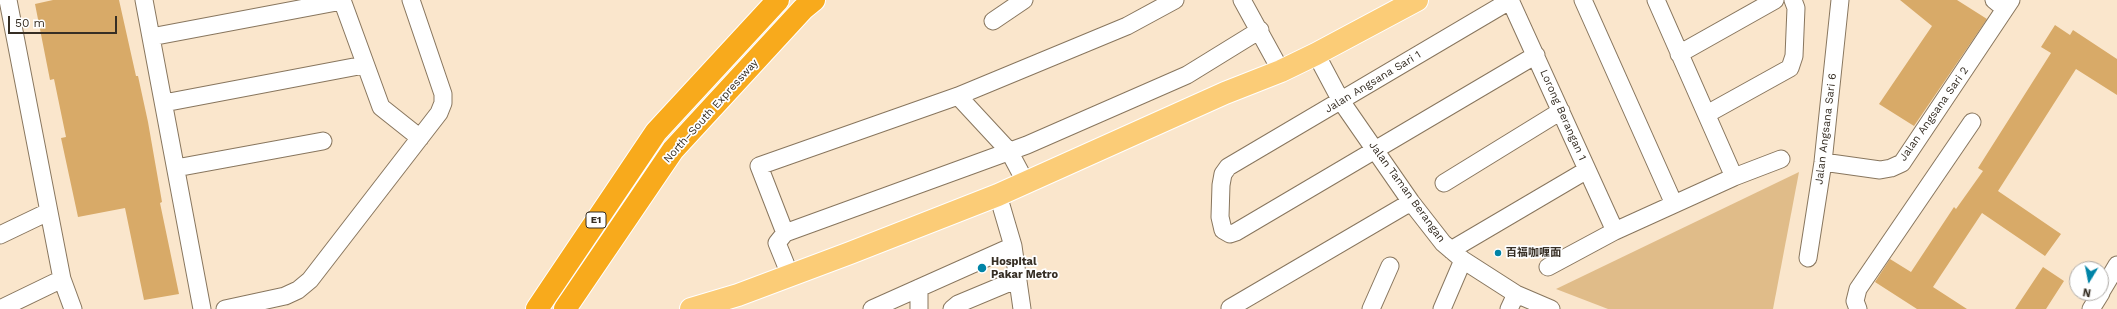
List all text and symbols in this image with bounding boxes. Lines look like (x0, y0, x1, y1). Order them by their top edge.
scale bar (10, 8, 119, 34)
text: 50 m (15, 16, 45, 30)
street label: Jalan Angsana Sari 1 (1323, 48, 1423, 116)
street label: North–South Expressway (661, 56, 761, 166)
street label: Jalan Angsana Sari 2 (1897, 64, 1971, 164)
street label: Lorong Berangan 1 (1537, 67, 1589, 163)
street label: Jalan Angsana Sari 6 (1813, 73, 1839, 185)
street label: Jalan Taman Berangan (1366, 139, 1448, 245)
road number: E1 (586, 212, 606, 228)
place label: 百福咖喱面 (1506, 246, 1561, 260)
marker: 百福咖喱面 (1493, 248, 1503, 258)
place label: Hospital Pakar Metro (991, 255, 1058, 281)
north arrow (2069, 261, 2109, 301)
marker: Hospital Pakar Metro (976, 262, 988, 274)
text: N (2082, 285, 2092, 299)

